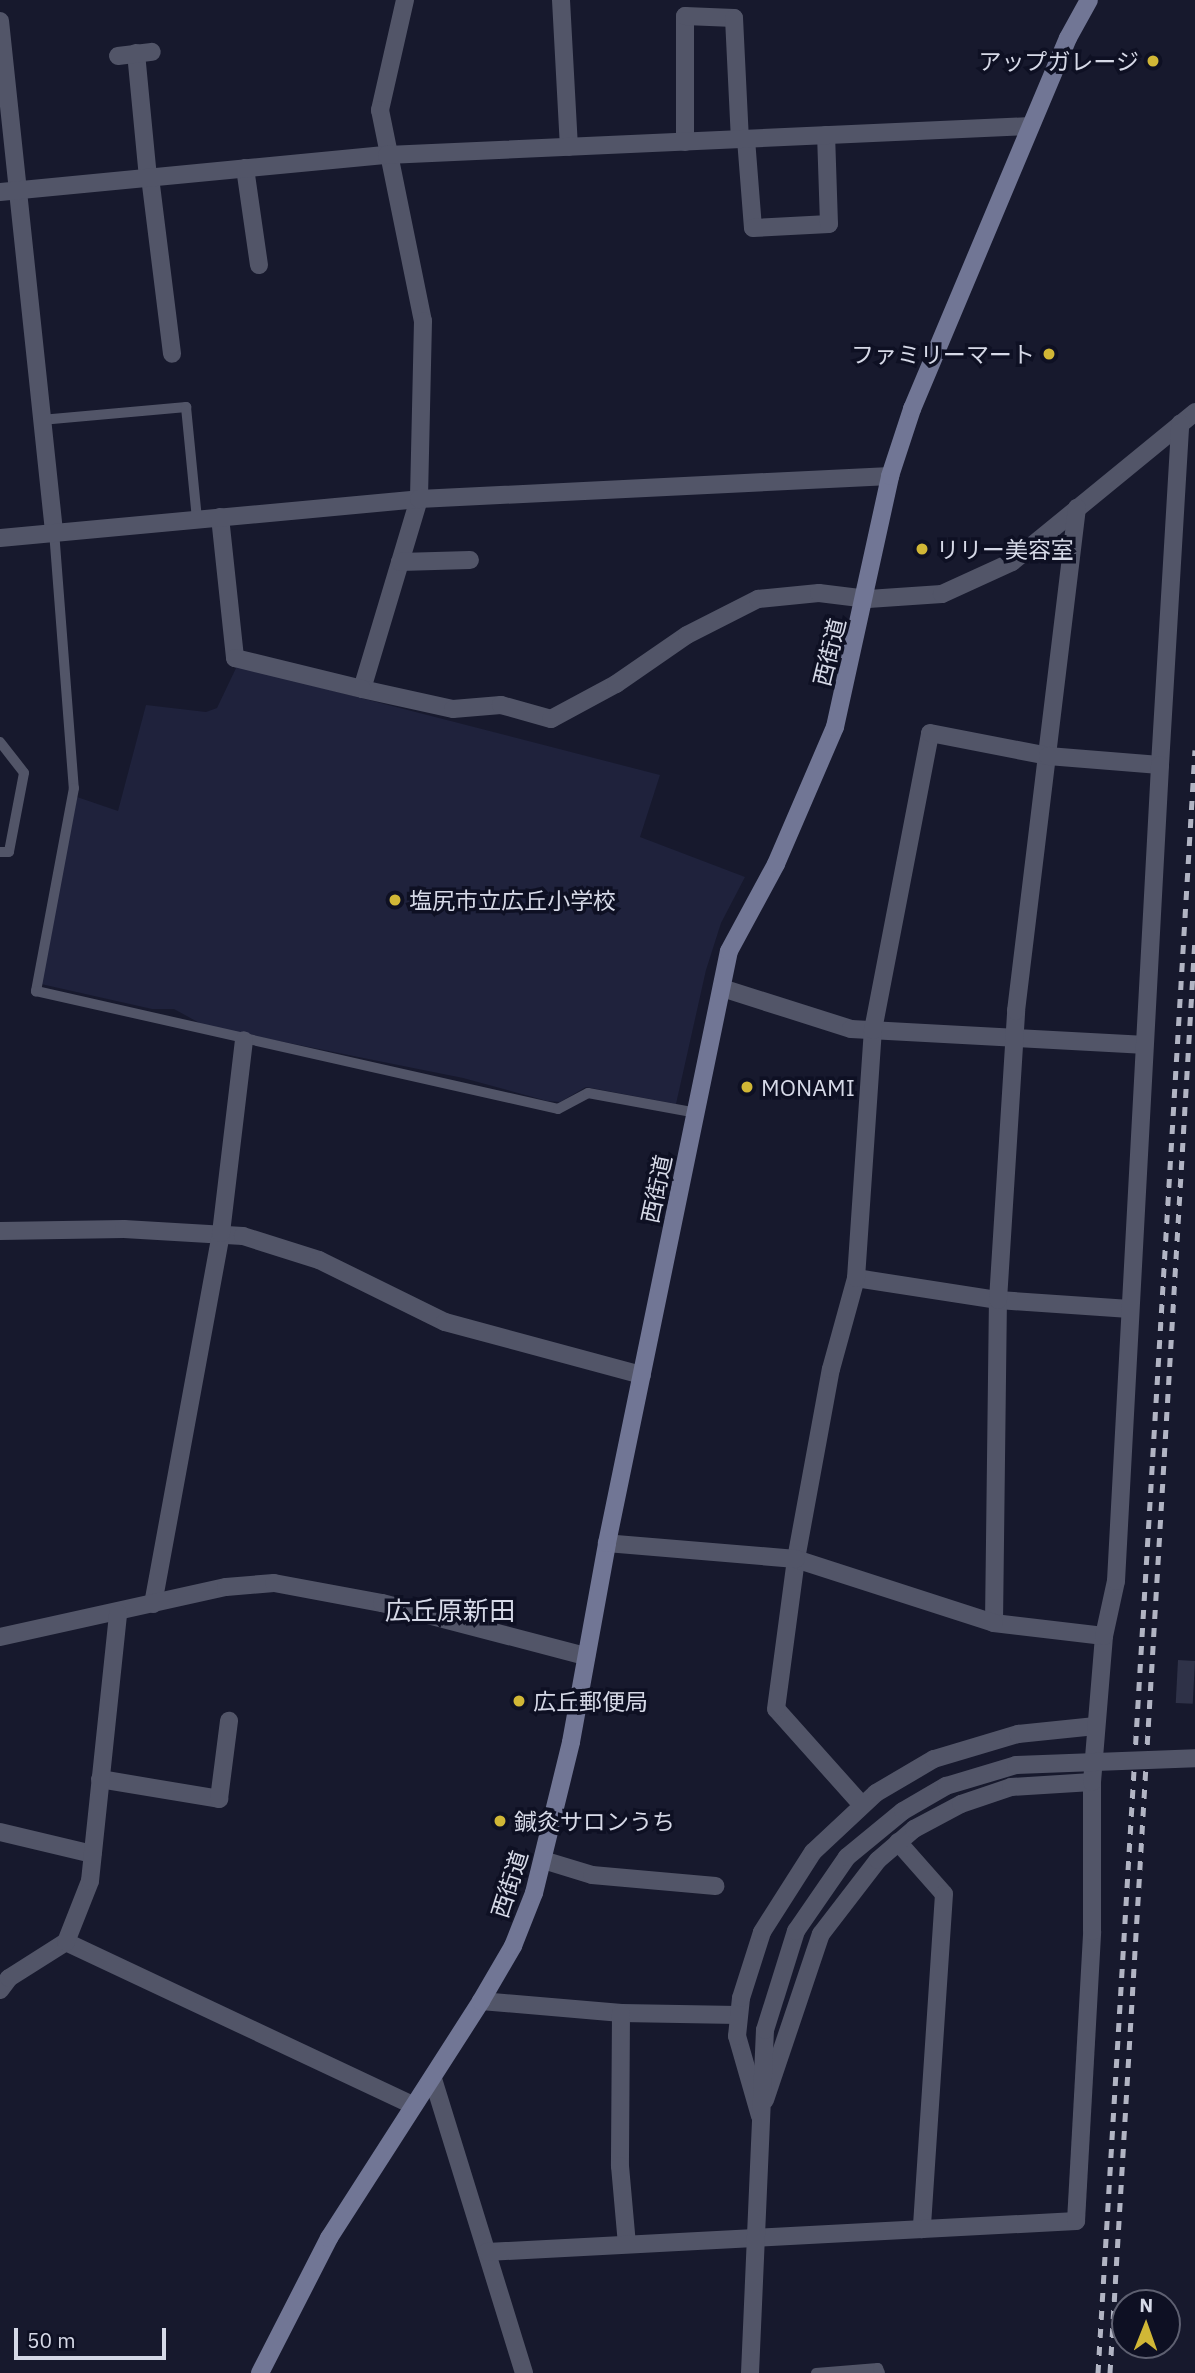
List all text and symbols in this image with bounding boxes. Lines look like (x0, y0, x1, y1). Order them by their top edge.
place label: アップガレージ (978, 47, 1139, 75)
marker: アップガレージ (1145, 53, 1161, 69)
place label: ファミリーマート (851, 340, 1035, 368)
marker: ファミリーマート (1041, 346, 1057, 362)
place label: リリー美容室 (936, 535, 1074, 563)
marker: リリー美容室 (914, 541, 930, 557)
street label: 西街道 (807, 615, 851, 689)
place label: 塩尻市立広丘小学校 (409, 886, 616, 914)
marker: 塩尻市立広丘小学校 (387, 892, 403, 908)
place label: MONAMI (761, 1073, 855, 1101)
marker: MONAMI (739, 1079, 755, 1095)
street label: 西街道 (635, 1152, 677, 1226)
district label: 広丘原新田 (385, 1595, 515, 1627)
place label: 広丘郵便局 (533, 1687, 648, 1715)
marker: 広丘郵便局 (511, 1693, 527, 1709)
place label: 鍼灸サロンうち (514, 1807, 675, 1835)
marker: 鍼灸サロンうち (492, 1813, 508, 1829)
street label: 西街道 (485, 1847, 533, 1921)
north arrow (1111, 2289, 1181, 2359)
text: N (1139, 2293, 1153, 2317)
scale bar (18, 2314, 170, 2358)
text: 50 m (27, 2326, 76, 2354)

